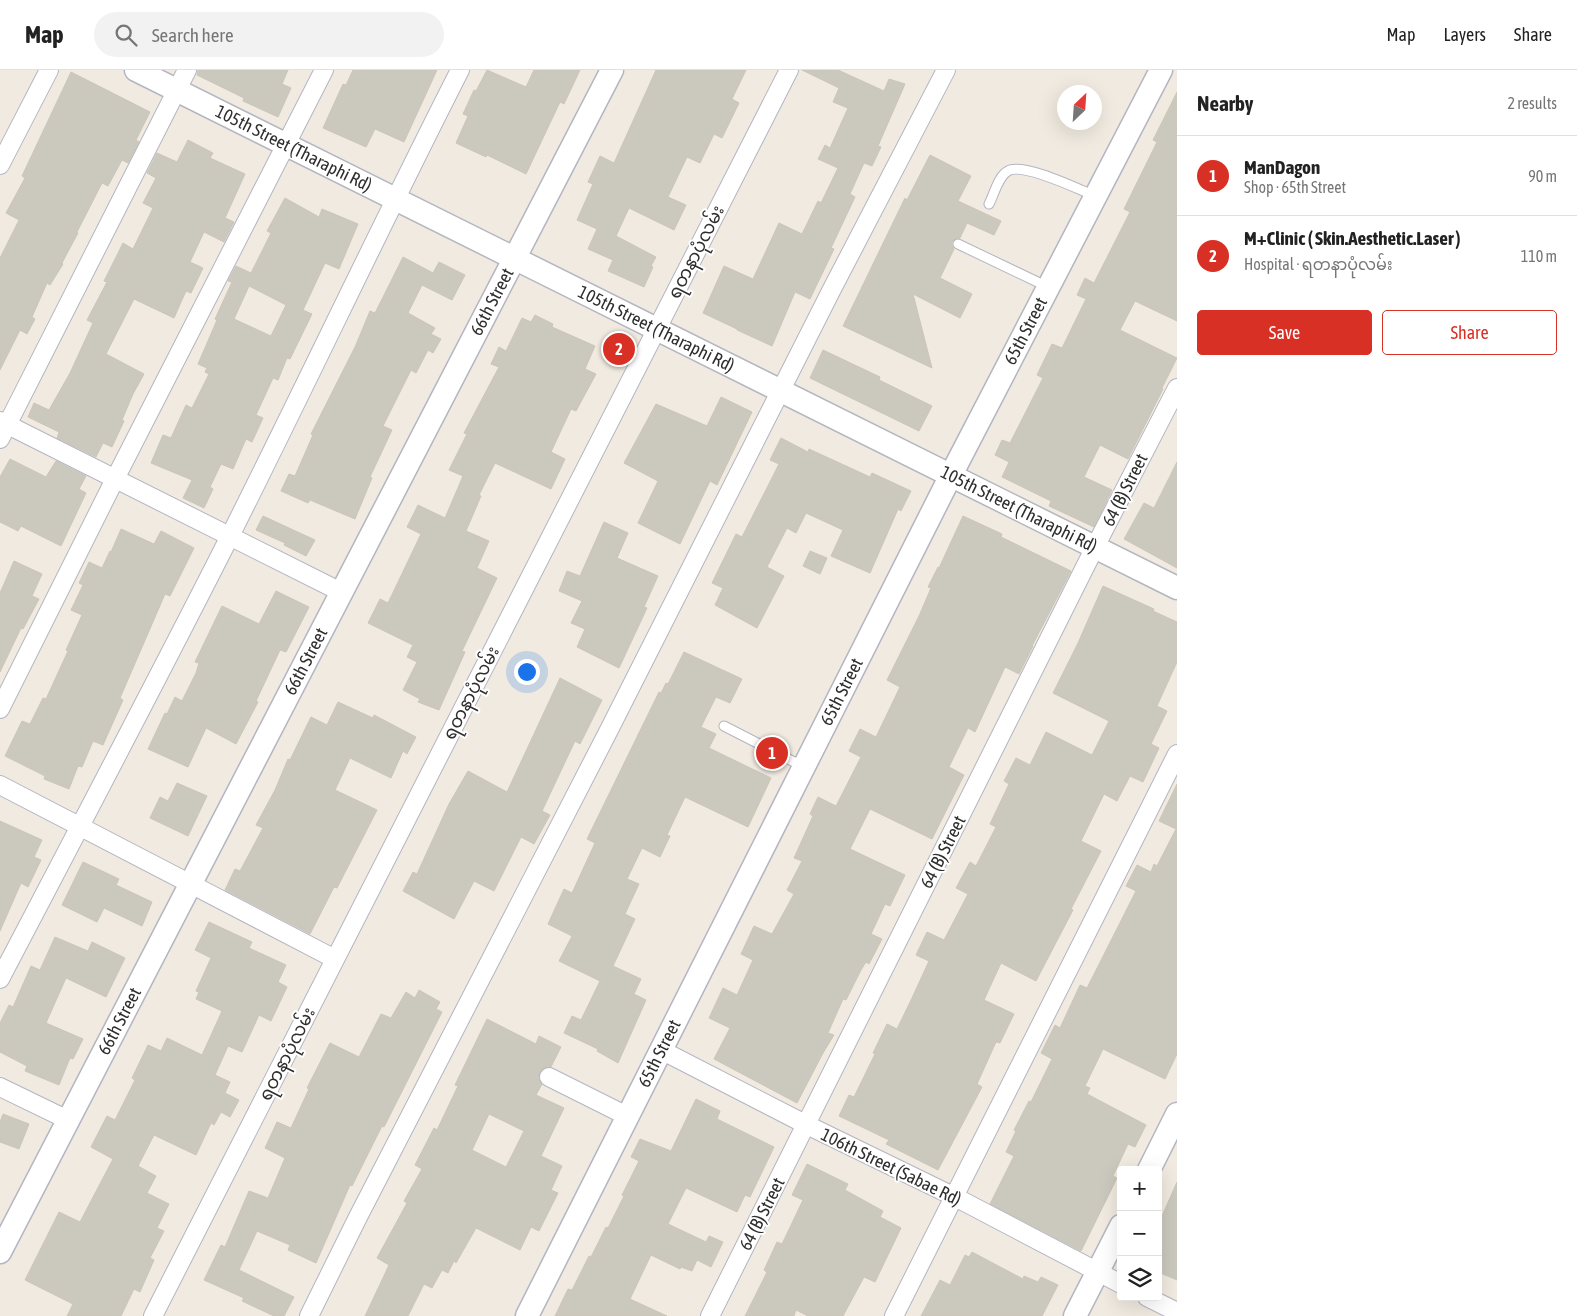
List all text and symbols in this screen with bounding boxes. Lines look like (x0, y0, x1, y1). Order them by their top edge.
search box (94, 12, 444, 57)
text: Map (25, 21, 64, 48)
icon: search (112, 21, 140, 49)
text: Search here (152, 24, 234, 46)
text: Map (1386, 24, 1415, 45)
text: Layers (1443, 24, 1486, 45)
text: Share (1514, 24, 1552, 45)
north arrow (1057, 85, 1102, 130)
text: Nearby (1197, 91, 1253, 115)
text: 2 results (1507, 94, 1557, 112)
street label: 105th Street (Tharaphi Rd) (212, 100, 375, 196)
text: ManDagon (1244, 156, 1320, 178)
text: 1 (1209, 167, 1217, 185)
text: 90 m (1528, 167, 1557, 185)
text: Shop · 65th Street (1244, 178, 1346, 196)
street label: ရတနာပုံလမ်း (661, 201, 733, 304)
text: M+Clinic ( Skin.Aesthetic.Laser ) (1244, 227, 1461, 249)
text: 2 (1209, 247, 1217, 265)
text: 110 m (1521, 247, 1557, 265)
text: Hospital · ရတနာပုံလမ်း (1244, 255, 1392, 273)
street label: 66th Street (465, 264, 518, 339)
street label: 105th Street (Tharaphi Rd) (575, 281, 738, 376)
street label: 65th Street (999, 294, 1051, 368)
button: Save (1197, 310, 1372, 355)
button: Share (1382, 310, 1557, 355)
pin: 2 (603, 330, 635, 368)
street label: 64 (B) Street (1097, 450, 1152, 530)
street label: 105th Street (Tharaphi Rd) (937, 461, 1101, 556)
street label: 66th Street (279, 624, 331, 698)
street label: ရတနာပုံလမ်း (436, 642, 508, 745)
street label: 65th Street (815, 654, 867, 729)
your location (514, 659, 540, 685)
pin: 1 (756, 734, 788, 772)
street label: 64 (B) Street (915, 812, 970, 892)
street label: 66th Street (93, 984, 145, 1058)
street label: ရတနာပုံလမ်း (252, 1003, 324, 1106)
street label: 65th Street (633, 1016, 685, 1091)
street label: 106th Street (Sabae Rd) (818, 1123, 965, 1210)
map controls (1117, 1166, 1162, 1301)
button: + (1117, 1166, 1162, 1211)
street label: 64 (B) Street (734, 1174, 789, 1254)
button: − (1117, 1211, 1162, 1256)
button: layers (1117, 1256, 1162, 1301)

